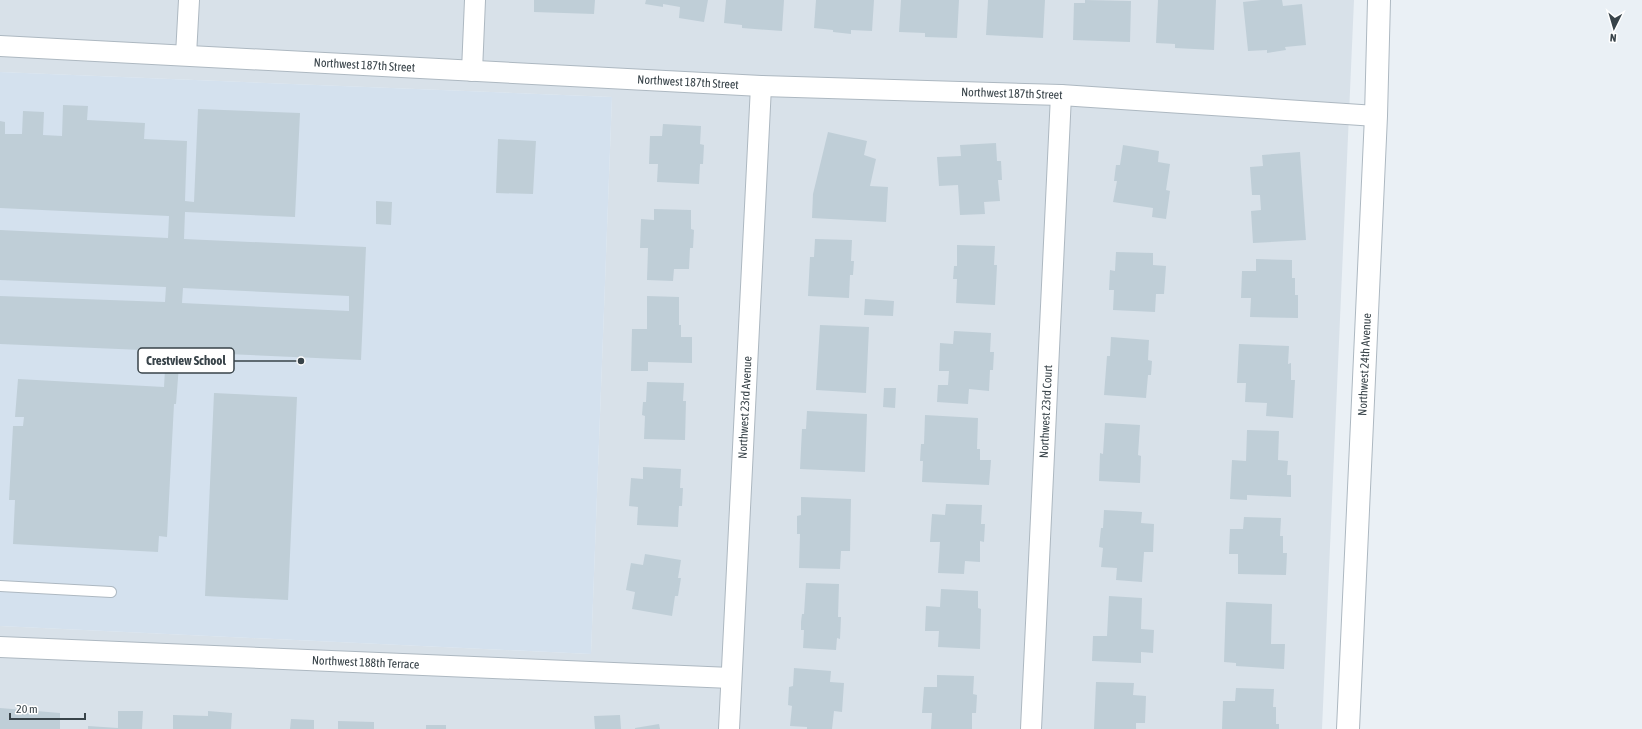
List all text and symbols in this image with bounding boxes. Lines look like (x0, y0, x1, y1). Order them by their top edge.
north arrow (1594, 8, 1634, 48)
text: N (1609, 32, 1617, 44)
street label: Northwest 187th Street (313, 56, 416, 75)
street label: Northwest 187th Street (637, 73, 740, 92)
street label: Northwest 187th Street (961, 85, 1063, 102)
street label: Northwest 24th Avenue (1355, 313, 1374, 416)
callout: Crestview School (138, 348, 234, 373)
text: Crestview School (146, 353, 226, 368)
street label: Northwest 23rd Avenue (735, 356, 755, 459)
street label: Northwest 23rd Court (1037, 364, 1055, 458)
street label: Northwest 188th Terrace (312, 653, 420, 672)
scale bar (10, 695, 85, 721)
text: 20 m (16, 702, 38, 716)

